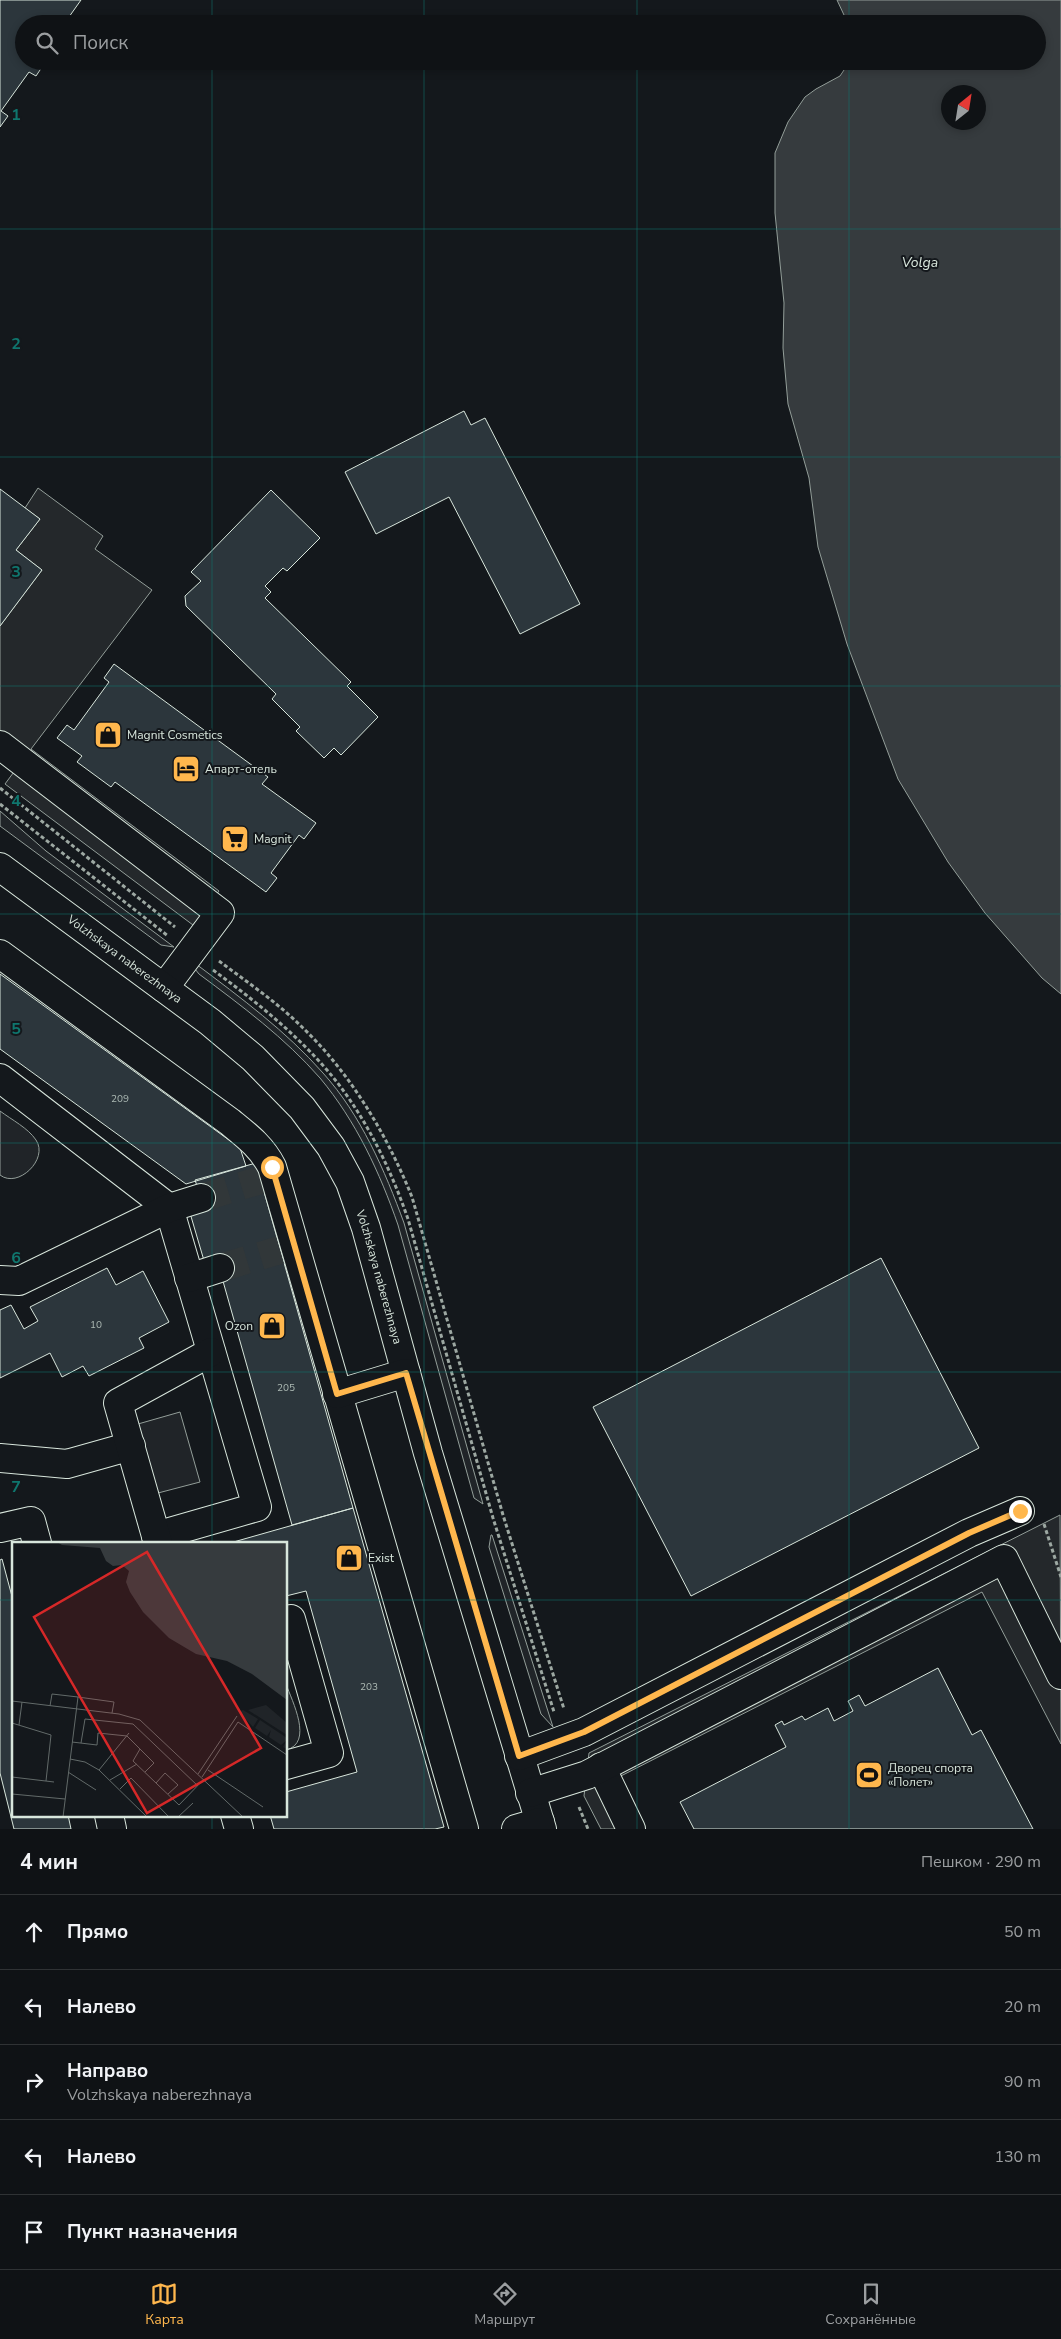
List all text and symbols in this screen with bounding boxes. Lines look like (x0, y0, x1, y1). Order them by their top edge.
search box (15, 15, 1046, 70)
icon: search (33, 29, 61, 57)
text: Поиск (73, 30, 128, 56)
north arrow (941, 85, 986, 130)
text: 1 (11, 104, 21, 126)
water label: Volga (902, 253, 938, 272)
text: 2 (11, 333, 21, 355)
text: 3 (11, 561, 21, 583)
shop icon: Magnit Cosmetics (93, 720, 123, 750)
place label: Magnit Cosmetics (127, 727, 223, 743)
hotel icon: Апарт-отель (171, 754, 201, 784)
place label: Апарт-отель (205, 761, 277, 777)
text: 4 (11, 790, 21, 812)
supermarket icon: Magnit (220, 824, 250, 854)
place label: Magnit (254, 831, 292, 847)
street label: Volzhskaya naberezhnaya (63, 911, 185, 1007)
text: 5 (11, 1018, 21, 1040)
house number: 209 (111, 1092, 129, 1106)
route start (261, 1156, 284, 1179)
street label: Volzhskaya naberezhnaya (352, 1207, 406, 1346)
text: 6 (11, 1247, 21, 1269)
shop icon: Ozon (257, 1311, 287, 1341)
house number: 10 (90, 1318, 102, 1332)
place label: Ozon (225, 1318, 253, 1334)
house number: 205 (277, 1381, 295, 1395)
text: 7 (11, 1476, 21, 1498)
route end (1009, 1500, 1032, 1523)
inset map (12, 1542, 288, 1816)
shop icon: Exist (334, 1543, 364, 1573)
place label: Exist (368, 1550, 395, 1566)
house number: 203 (360, 1680, 378, 1694)
sports icon: Дворец спорта «Полет» (854, 1760, 884, 1790)
place label: Дворец спорта «Полет» (888, 1760, 973, 1790)
text: 4 мин (20, 1848, 78, 1876)
text: Пешком · 290 m (921, 1851, 1041, 1873)
icon: ahead (20, 1918, 48, 1946)
text: Прямо (67, 1919, 128, 1945)
text: 50 m (1004, 1921, 1041, 1943)
icon: left (20, 1993, 48, 2021)
text: Налево (67, 1994, 136, 2020)
text: 20 m (1004, 1996, 1041, 2018)
text: Направо (67, 2058, 148, 2084)
icon: right (20, 2068, 48, 2096)
text: 90 m (1004, 2071, 1041, 2093)
text: Volzhskaya naberezhnaya (67, 2084, 252, 2106)
icon: left (20, 2143, 48, 2171)
text: Налево (67, 2144, 136, 2170)
text: 130 m (994, 2146, 1041, 2168)
icon: arrive (20, 2218, 48, 2246)
text: Пункт назначения (67, 2219, 238, 2245)
tab: Карта (145, 2280, 184, 2329)
tab: Маршрут (474, 2280, 535, 2329)
tab: Сохранённые (825, 2280, 916, 2329)

